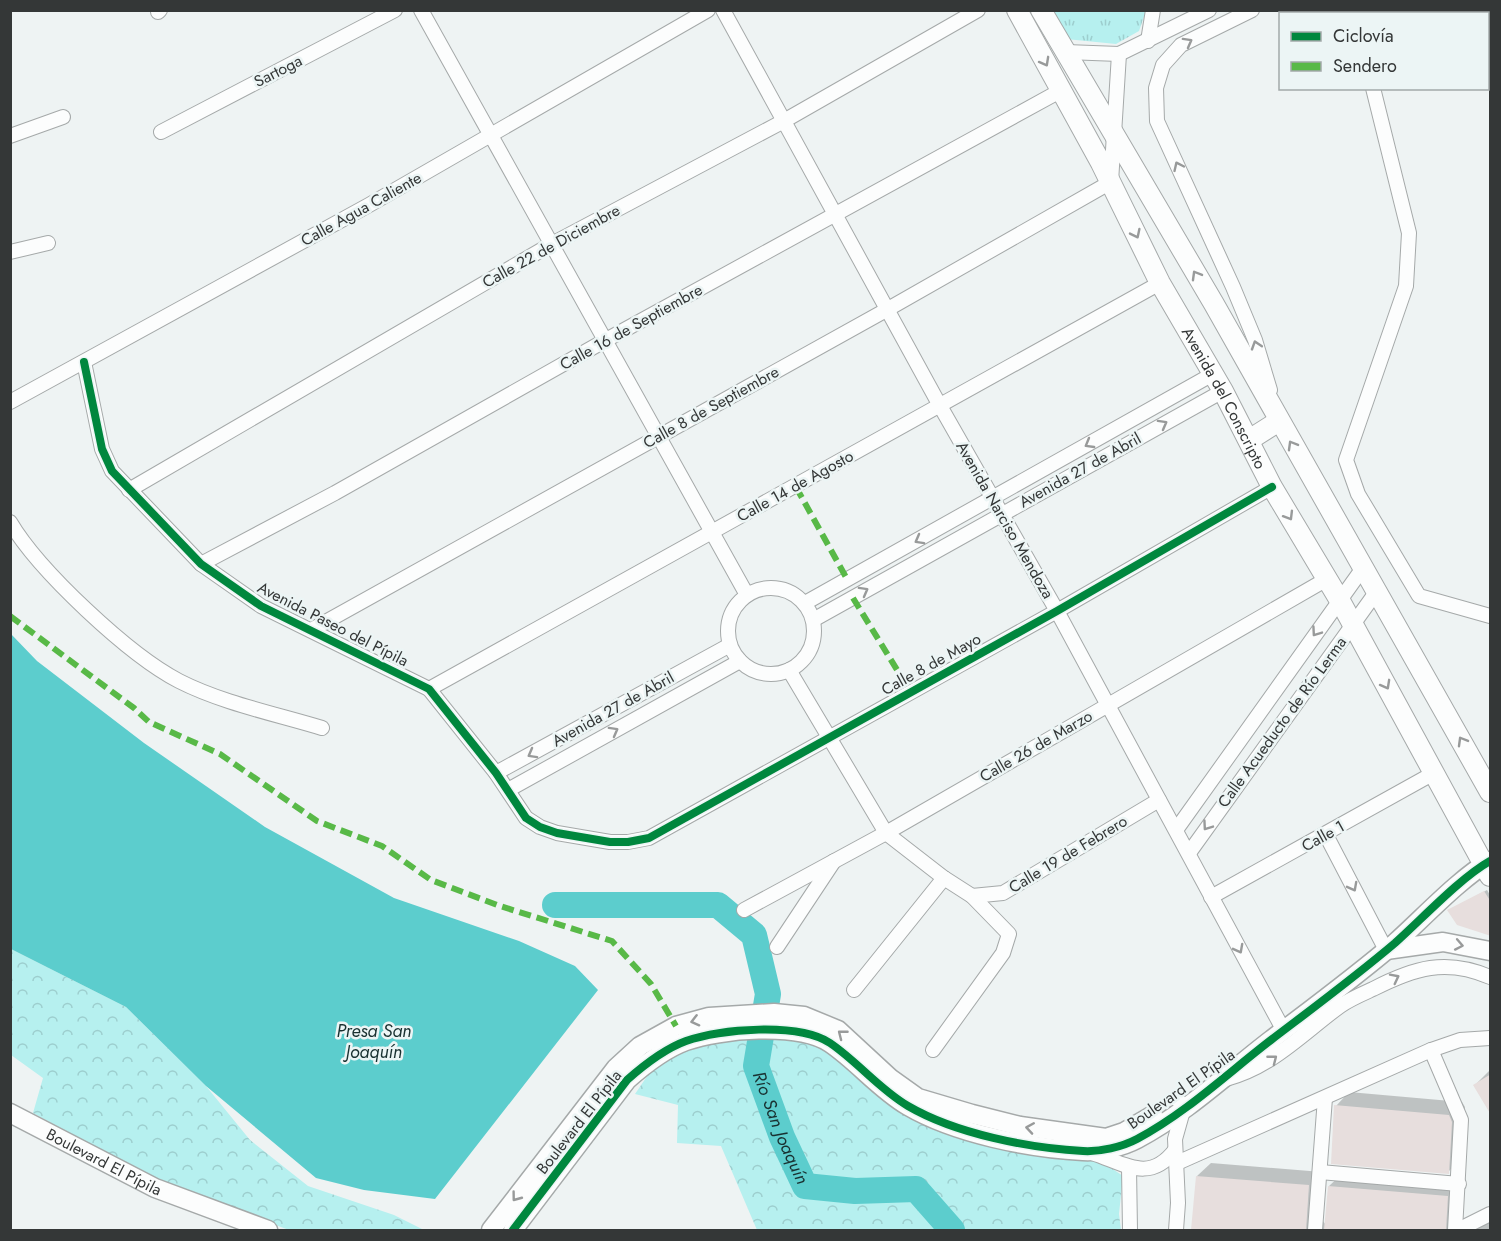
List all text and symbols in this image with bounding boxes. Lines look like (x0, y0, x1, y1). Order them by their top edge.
legend (1279, 12, 1489, 90)
text: Ciclovía (1333, 23, 1394, 49)
one-way arrow (1182, 38, 1192, 49)
street label: Sartoga (250, 49, 306, 93)
text: Sendero (1333, 53, 1397, 79)
one-way arrow (1038, 56, 1049, 66)
one-way arrow (1174, 162, 1186, 173)
street label: Calle Agua Caliente (296, 166, 426, 252)
street label: Calle 22 de Diciembre (478, 199, 624, 293)
one-way arrow (1129, 228, 1141, 239)
one-way arrow (1192, 271, 1204, 281)
street label: Calle 16 de Septiembre (556, 278, 706, 376)
street label: Avenida del Conscripto (1177, 323, 1272, 473)
one-way arrow (1251, 340, 1264, 351)
street label: Calle 8 de Septiembre (639, 360, 783, 454)
one-way arrow (1156, 420, 1167, 431)
street label: Avenida 27 de Abril (1015, 427, 1145, 513)
street label: Avenida Narciso Mendoza (950, 437, 1060, 603)
one-way arrow (1085, 437, 1095, 448)
one-way arrow (1288, 440, 1299, 451)
street label: Calle 14 de Agosto (733, 444, 858, 528)
one-way arrow (1282, 510, 1293, 520)
one-way arrow (914, 532, 925, 544)
street label: Avenida Paseo del Pípila (254, 576, 412, 672)
one-way arrow (858, 587, 868, 598)
one-way arrow (1312, 625, 1323, 636)
street label: Calle 8 de Mayo (877, 627, 985, 701)
street label: Calle Acueducto de Río Lerma (1212, 632, 1352, 812)
street label: Avenida 27 de Abril (548, 666, 678, 752)
one-way arrow (1379, 679, 1390, 690)
street label: Calle 26 de Marzo (975, 704, 1097, 788)
one-way arrow (608, 727, 619, 738)
one-way arrow (1457, 737, 1469, 747)
one-way arrow (528, 747, 538, 758)
street label: Calle 19 de Febrero (1004, 809, 1132, 899)
street label: Calle 1 (1297, 815, 1349, 857)
one-way arrow (1203, 820, 1214, 831)
one-way arrow (1346, 880, 1357, 891)
one-way arrow (1454, 938, 1464, 951)
one-way arrow (1232, 942, 1243, 953)
one-way arrow (1388, 973, 1399, 985)
one-way arrow (690, 1013, 700, 1026)
water label: Presa San Joaquín (336, 1018, 412, 1065)
one-way arrow (838, 1031, 849, 1042)
street label: Boulevard El Pípila (1122, 1043, 1240, 1135)
one-way arrow (1266, 1055, 1277, 1066)
street label: Boulevard El Pípila (531, 1065, 627, 1179)
water label: Río San Joaquín (746, 1068, 815, 1189)
street label: Boulevard El Pípila (42, 1122, 165, 1201)
one-way arrow (1026, 1122, 1036, 1135)
one-way arrow (513, 1191, 524, 1202)

